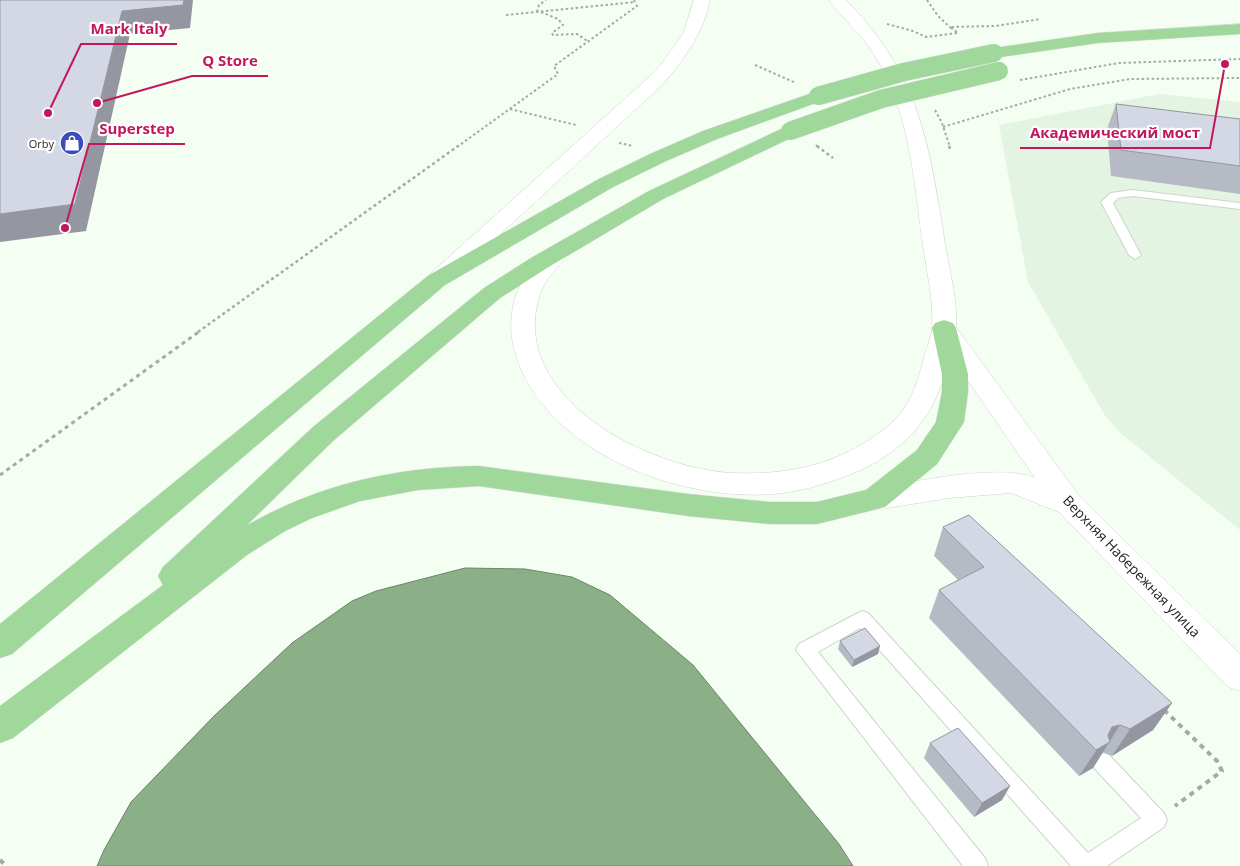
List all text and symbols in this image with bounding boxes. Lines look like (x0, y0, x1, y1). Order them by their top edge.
callout: Mark Italy (81, 14, 177, 44)
text: Mark Italy (91, 18, 168, 38)
callout: Q Store (192, 46, 268, 76)
text: Q Store (202, 50, 258, 70)
callout: Superstep (89, 114, 185, 144)
text: Superstep (99, 118, 175, 138)
callout: Академический мост (1020, 118, 1210, 148)
text: Академический мост (1030, 122, 1200, 142)
shop icon: Orby (59, 130, 85, 156)
place label: Orby (29, 136, 54, 151)
street label: Верхняя Набережная улица (1059, 491, 1205, 641)

